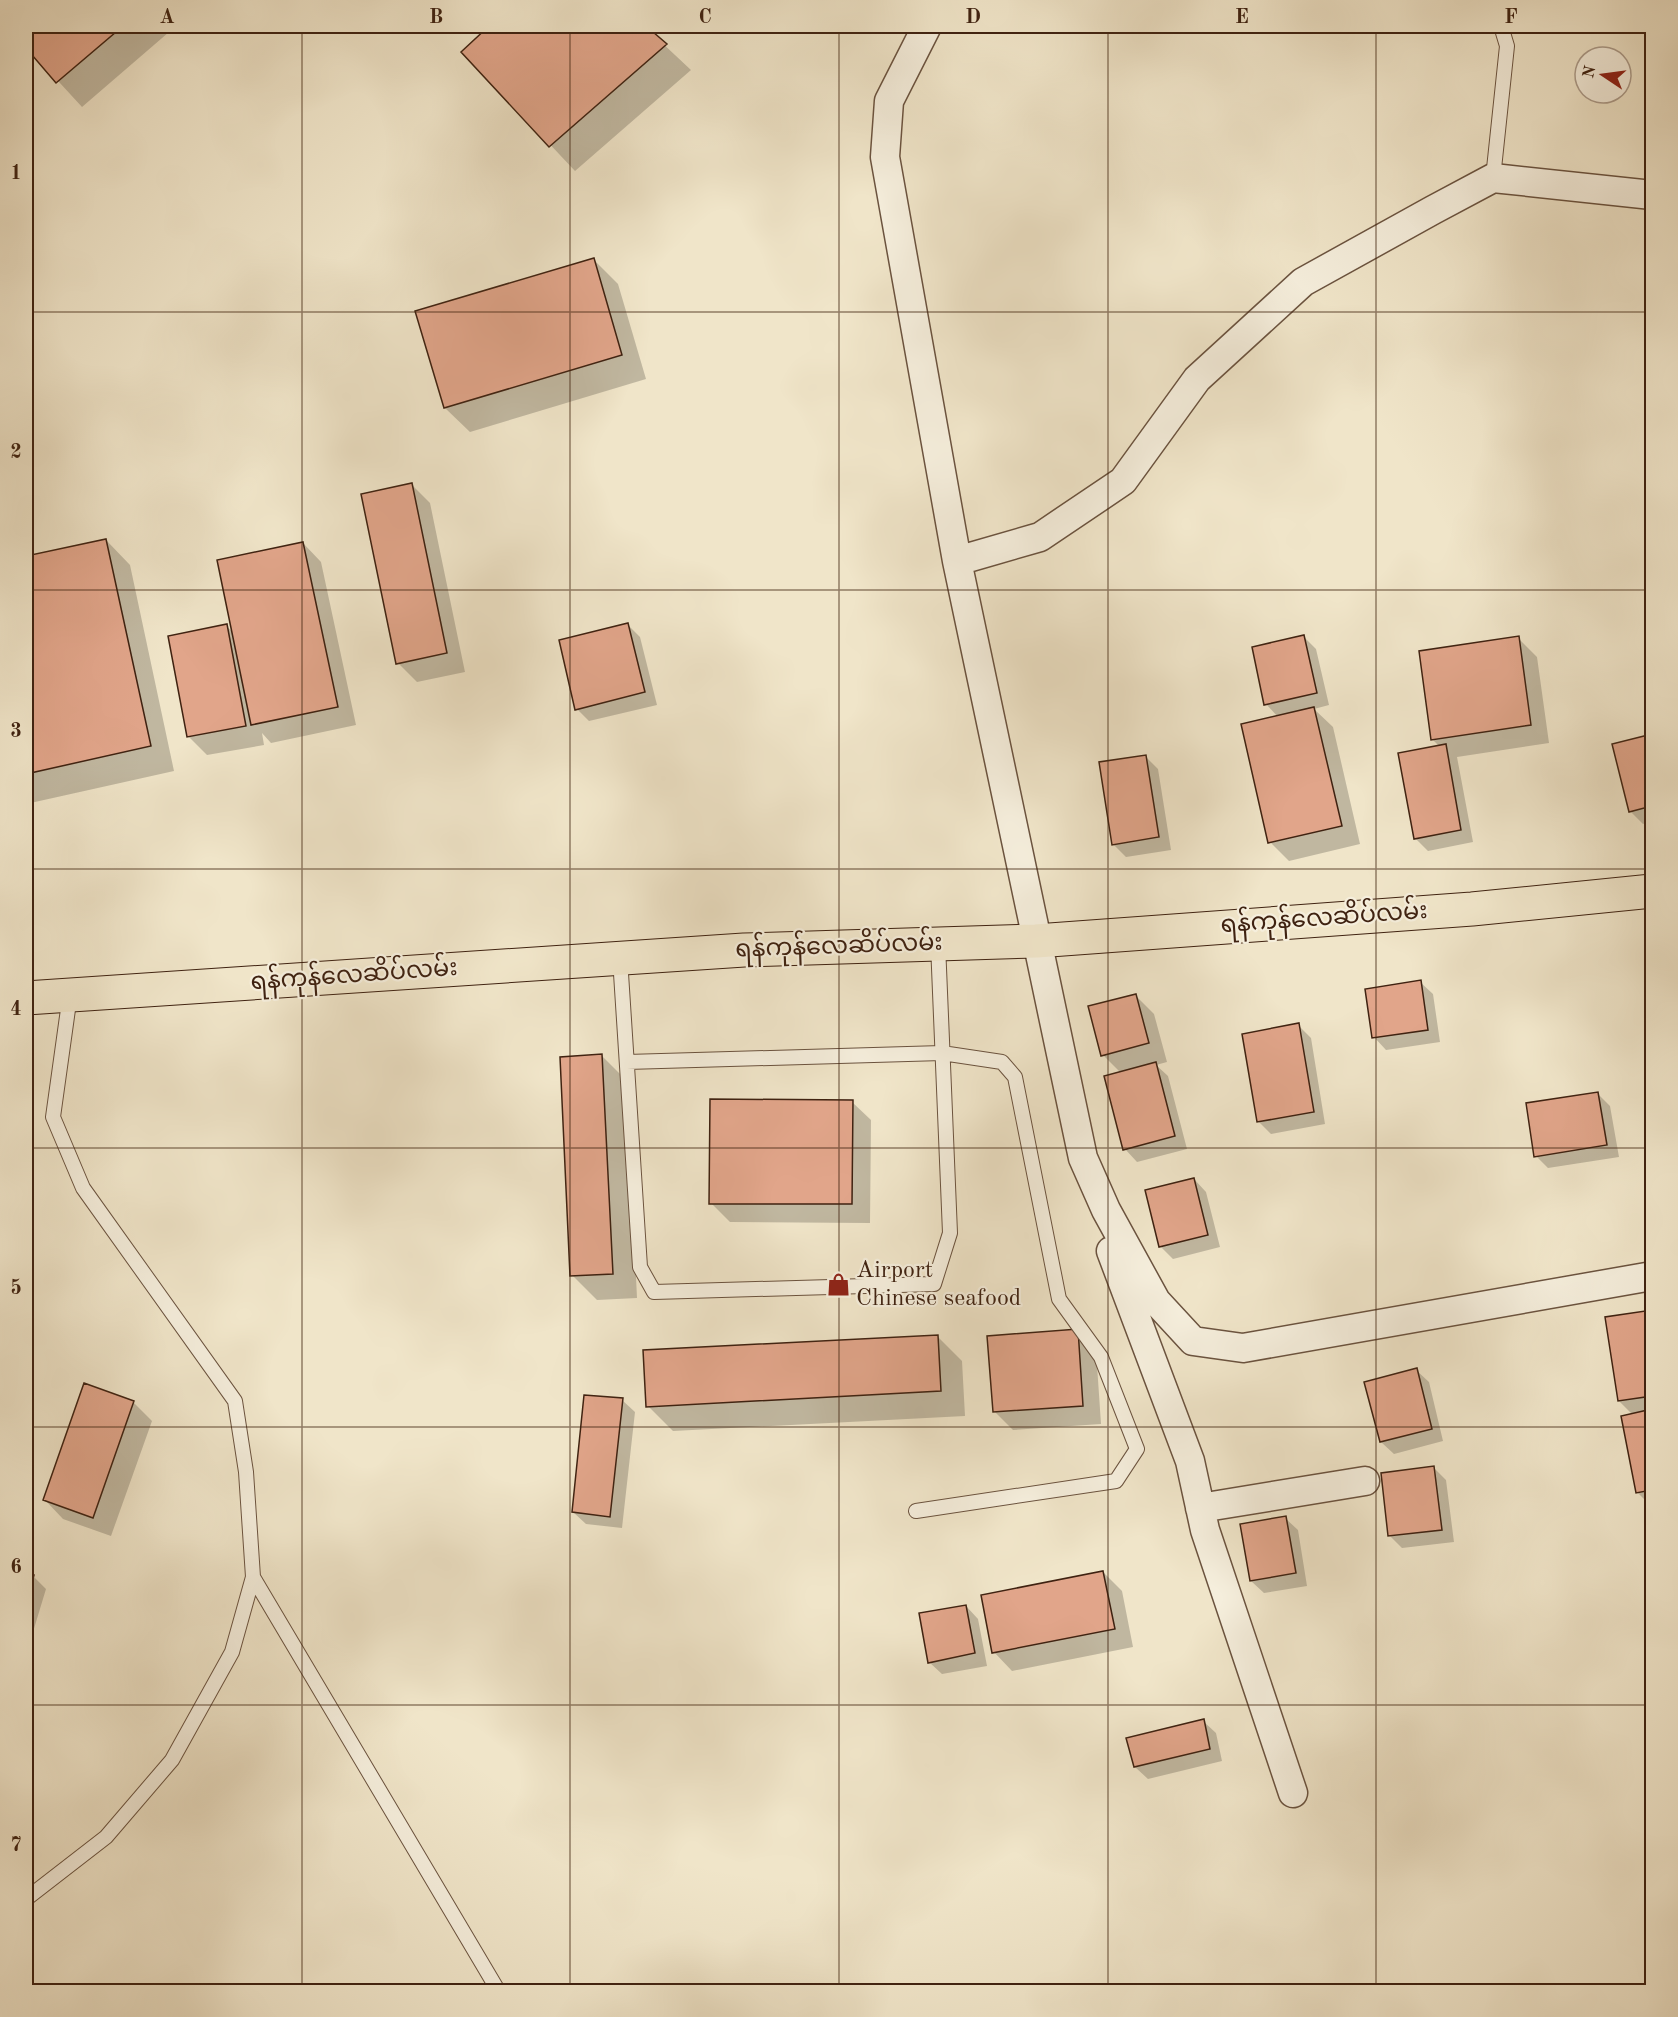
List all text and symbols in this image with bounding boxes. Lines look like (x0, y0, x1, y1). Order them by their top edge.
text: A (159, 8, 175, 28)
text: B (429, 8, 443, 28)
text: C (698, 8, 712, 28)
text: D (965, 8, 981, 28)
text: E (1235, 8, 1249, 28)
text: F (1504, 8, 1518, 28)
north arrow (1573, 45, 1633, 105)
text: N (1581, 64, 1600, 80)
text: 1 (10, 164, 22, 184)
text: 2 (10, 443, 22, 463)
text: 3 (10, 722, 22, 742)
street label: ရန်ကုန်လေဆိပ်လမ်း (1219, 894, 1429, 943)
street label: ရန်ကုန်လေဆိပ်လမ်း (735, 925, 943, 968)
street label: ရန်ကုန်လေဆိပ်လမ်း (249, 951, 459, 1000)
text: 4 (10, 1000, 22, 1020)
place label: Airport Chinese seafood (856, 1259, 1021, 1311)
shop icon: Airport Chinese seafood (825, 1272, 851, 1298)
text: 5 (10, 1278, 22, 1299)
text: 6 (10, 1558, 22, 1578)
text: 7 (10, 1836, 22, 1856)

